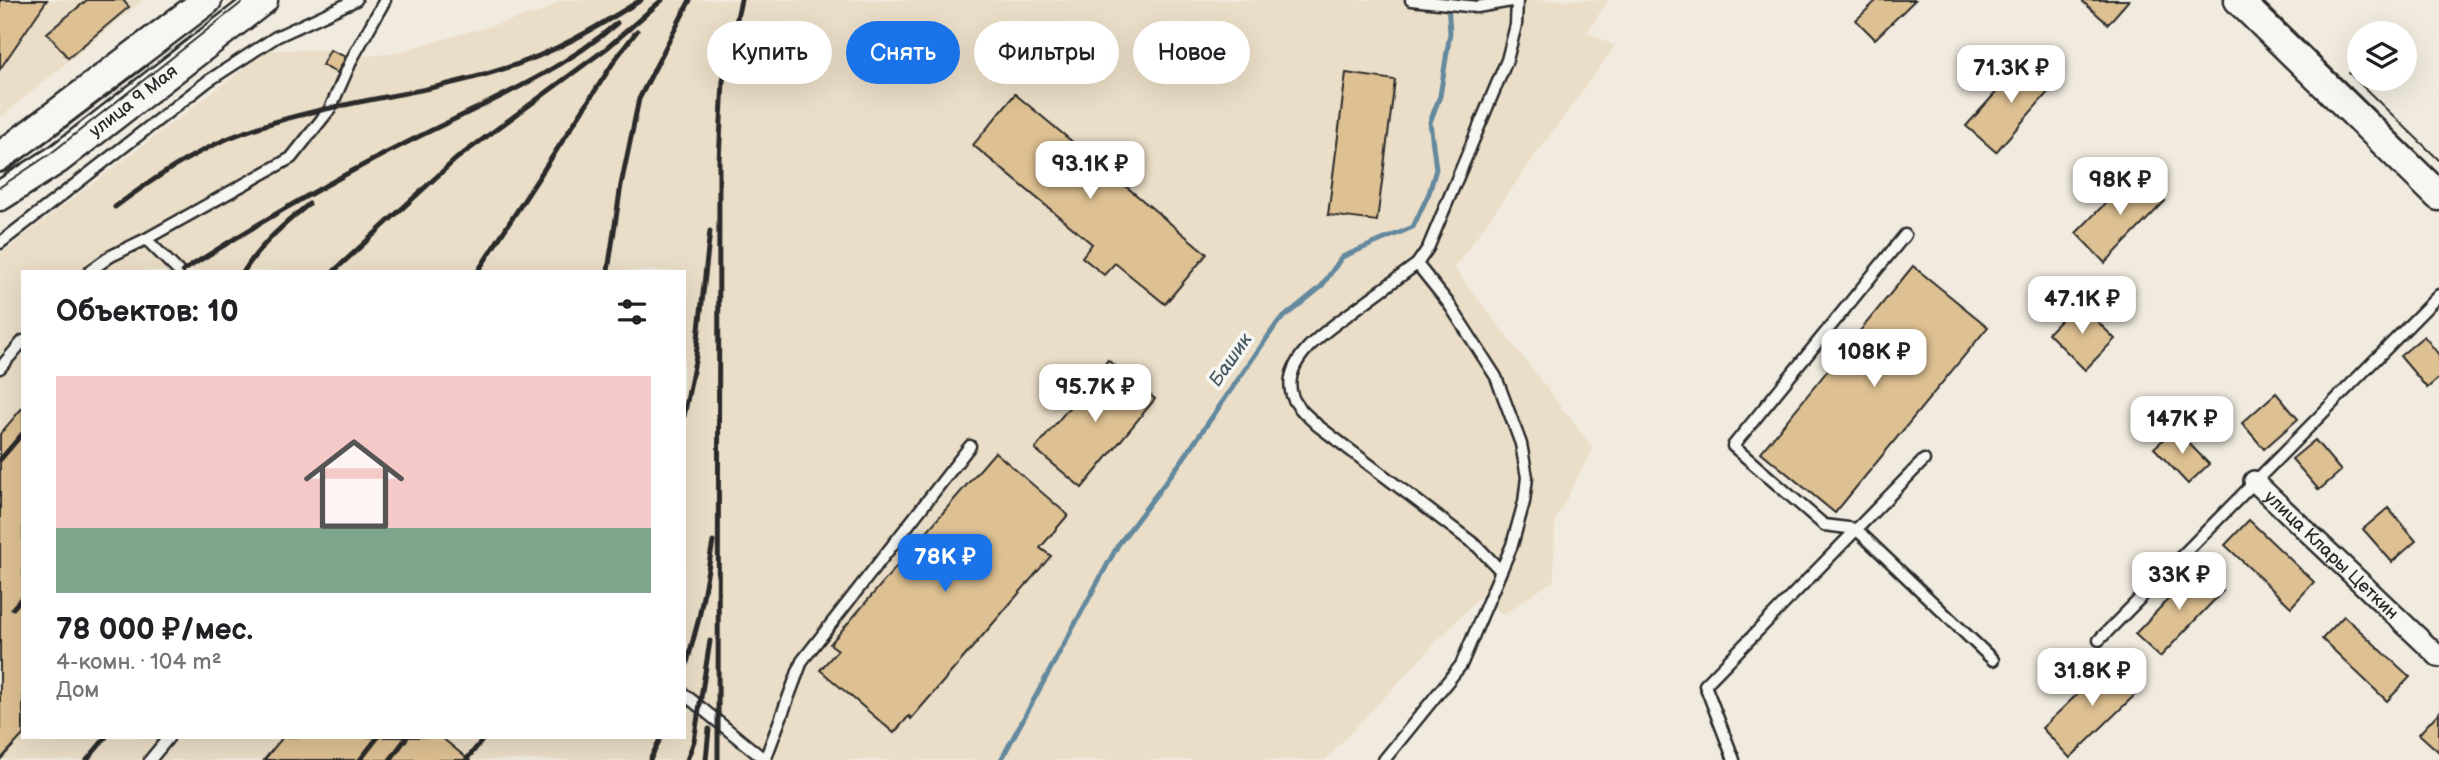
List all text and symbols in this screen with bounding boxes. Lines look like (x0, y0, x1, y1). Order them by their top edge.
chip: Купить (707, 21, 832, 84)
chip: Снять (846, 21, 960, 84)
chip: Фильтры (974, 21, 1119, 84)
chip: Новое (1133, 21, 1250, 84)
map controls (2347, 21, 2417, 91)
button: layers (2347, 21, 2417, 91)
pin: 71.3K ₽ (1946, 46, 2076, 105)
text: 71.3K ₽ (1973, 54, 2049, 82)
street label: улица 9 Мая (85, 60, 181, 141)
pin: 93.1K ₽ (1025, 142, 1155, 201)
text: 93.1K ₽ (1052, 150, 1128, 178)
pin: 98K ₽ (2071, 158, 2169, 217)
text: 98K ₽ (2089, 166, 2151, 194)
pin: 47.1K ₽ (2017, 276, 2147, 336)
text: 47.1K ₽ (2044, 285, 2120, 313)
icon: filters (613, 293, 651, 331)
text: Объектов: 10 (56, 294, 239, 330)
water label: Башик (1204, 328, 1258, 391)
pin: 108K ₽ (1817, 330, 1931, 389)
text: 108K ₽ (1837, 338, 1911, 366)
pin: 95.7K ₽ (1030, 364, 1160, 424)
text: 95.7K ₽ (1055, 373, 1135, 401)
pin: 147K ₽ (2125, 396, 2239, 456)
text: 147K ₽ (2146, 405, 2218, 433)
icon: home (291, 421, 417, 547)
street label: улица Клары Цеткин (2260, 486, 2403, 623)
pin: 78K ₽ (896, 534, 994, 594)
text: 78K ₽ (914, 543, 976, 571)
pin: 33K ₽ (2130, 552, 2228, 612)
text: 33K ₽ (2148, 561, 2210, 589)
text: 78 000 ₽/мес. (56, 612, 253, 648)
text: 4-комн. · 104 m² (56, 648, 222, 676)
pin: 31.8K ₽ (2027, 648, 2157, 708)
text: 31.8K ₽ (2053, 657, 2131, 685)
text: Дом (56, 676, 99, 704)

